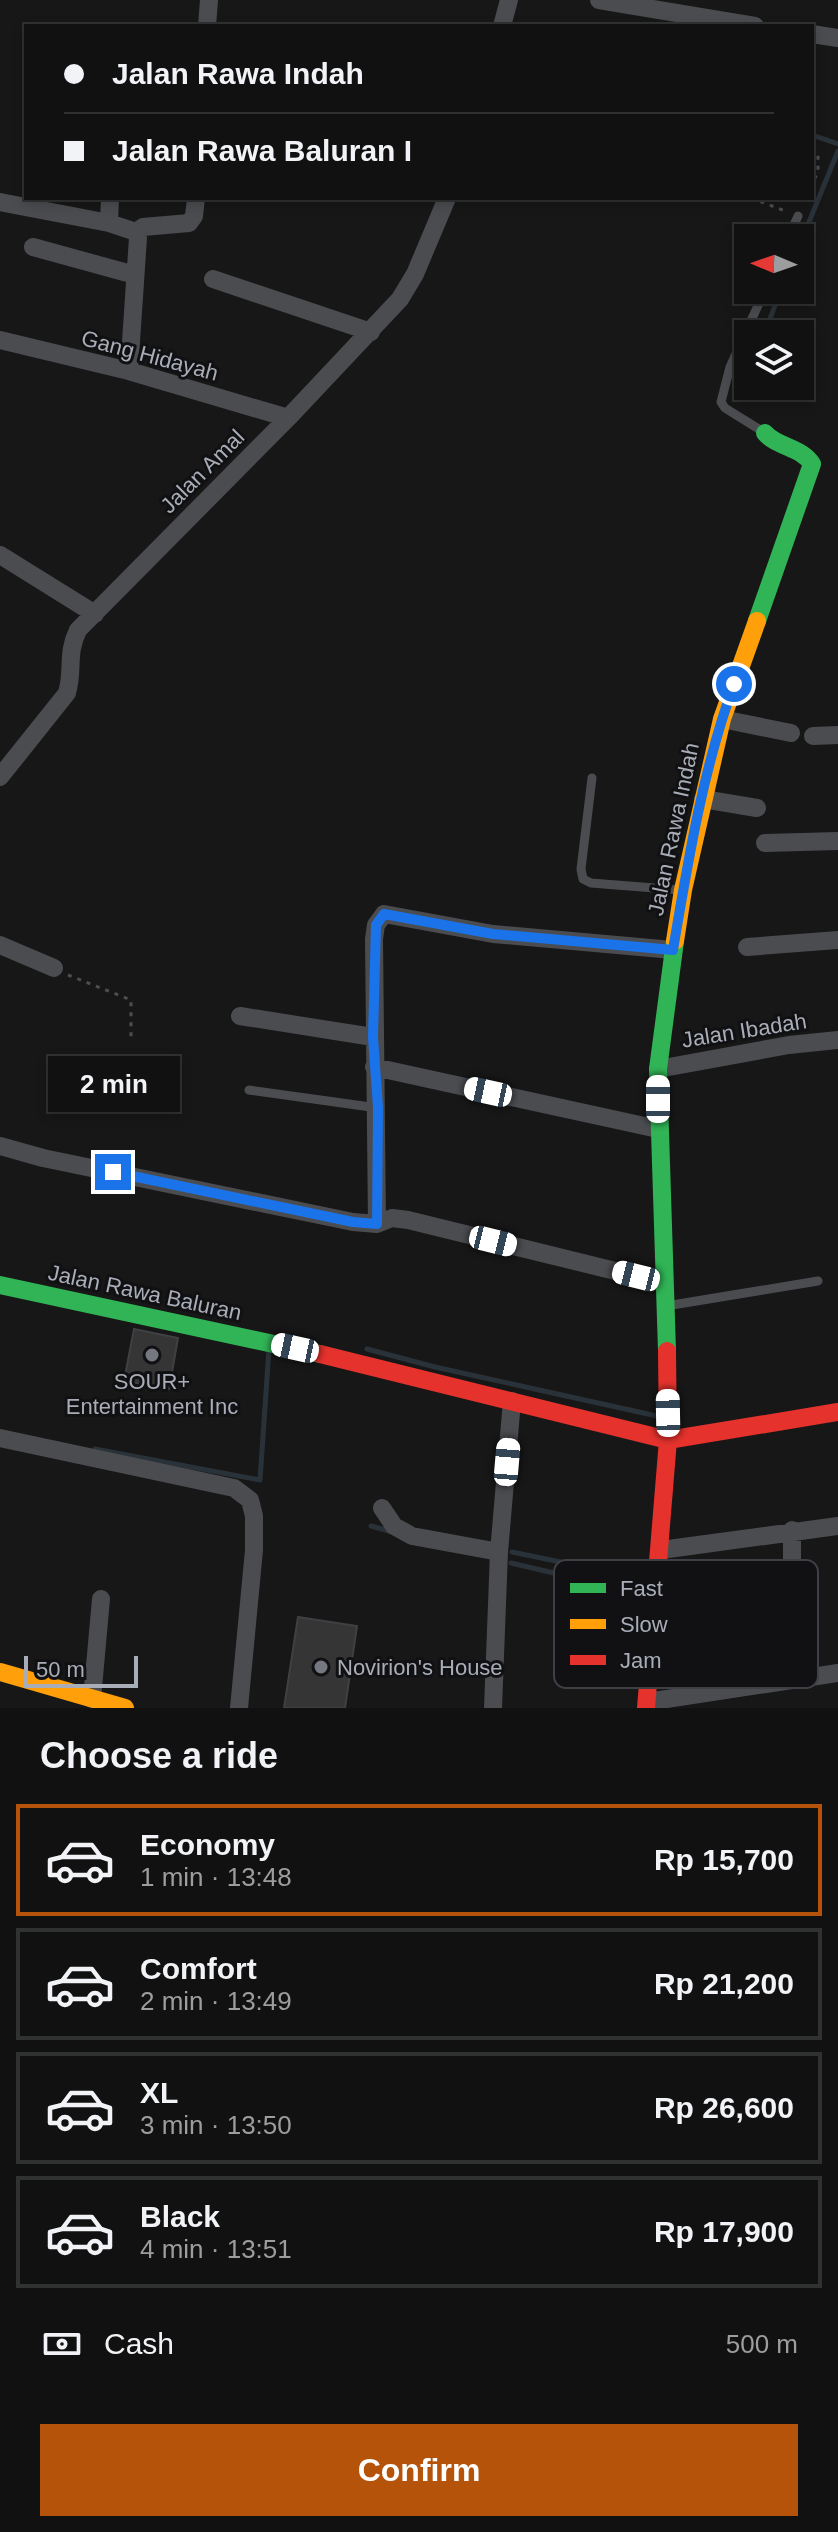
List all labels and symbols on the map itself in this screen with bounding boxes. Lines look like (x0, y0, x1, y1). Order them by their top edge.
north arrow (734, 224, 814, 304)
street label: Gang Hidayah (79, 325, 221, 386)
street label: Jalan Amal (155, 424, 249, 518)
route start (716, 666, 752, 702)
street label: Jalan Rawa Indah (643, 740, 704, 918)
street label: Jalan Ibadah (680, 1008, 808, 1053)
callout: 2 min (47, 1056, 179, 1112)
car (462, 1075, 514, 1109)
car (646, 1075, 670, 1123)
route end (95, 1154, 131, 1190)
car (467, 1224, 519, 1258)
car (610, 1259, 662, 1293)
street label: Jalan Rawa Baluran (46, 1260, 244, 1325)
car (269, 1331, 321, 1365)
marker: SOUR+ Entertainment Inc (143, 1346, 161, 1364)
place label: SOUR+ Entertainment Inc (66, 1369, 238, 1419)
car (656, 1389, 680, 1437)
car (493, 1437, 521, 1487)
legend (554, 1560, 818, 1688)
text: Fast (620, 1576, 663, 1601)
text: Slow (620, 1612, 668, 1637)
text: Jam (620, 1648, 662, 1673)
scale bar (24, 1652, 138, 1688)
place label: Novirion's House (337, 1655, 503, 1680)
marker: Novirion's House (312, 1658, 330, 1676)

